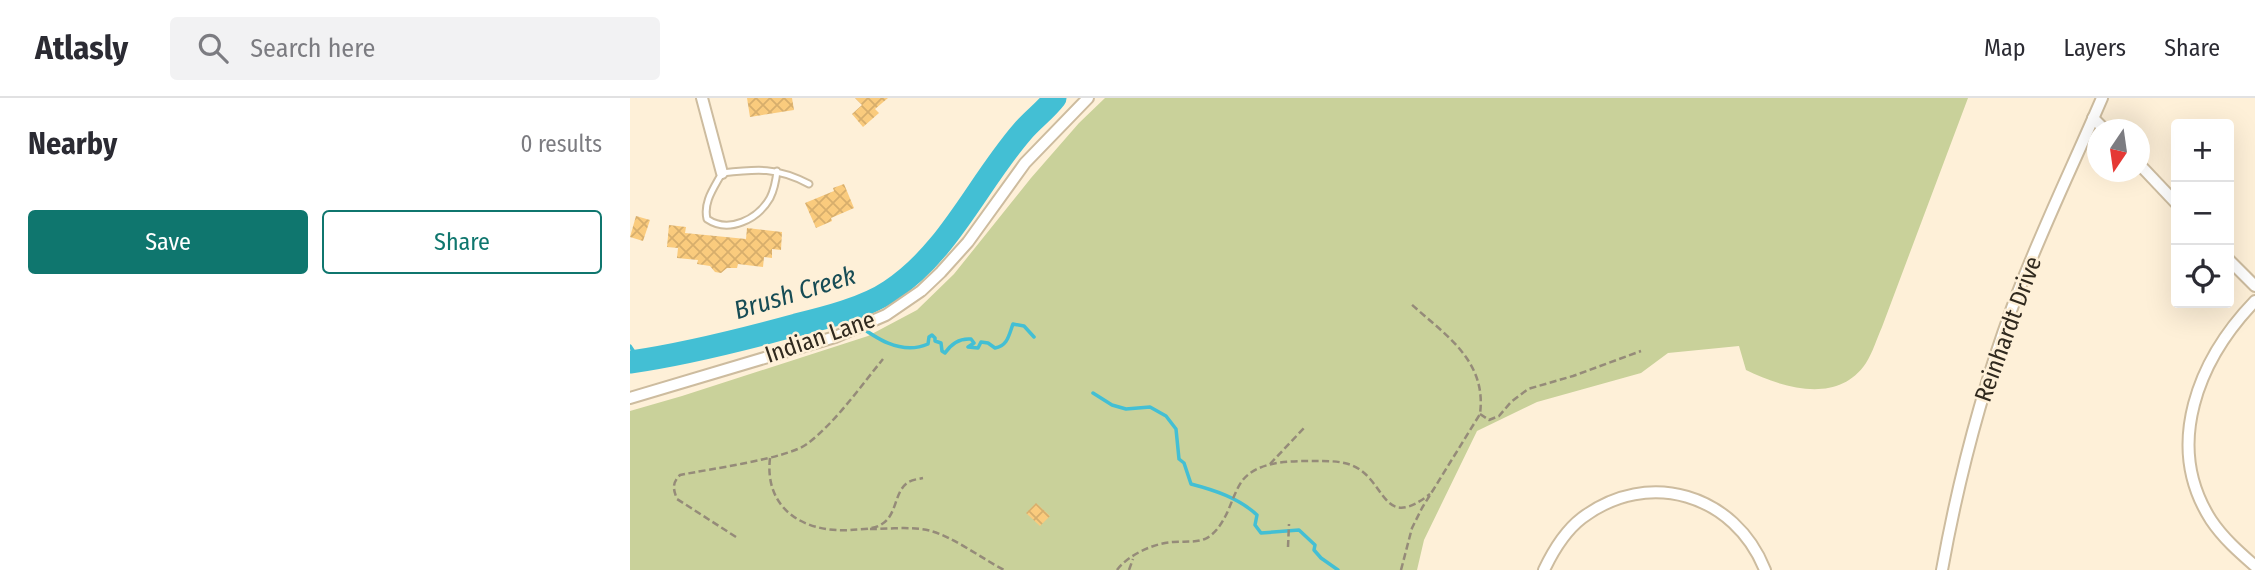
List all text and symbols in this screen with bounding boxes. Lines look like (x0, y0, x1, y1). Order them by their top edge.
search box (170, 17, 660, 80)
text: Atlasly (35, 28, 128, 68)
icon: search (194, 29, 232, 67)
text: Search here (250, 33, 375, 64)
text: Map (1984, 34, 2026, 62)
text: Layers (2064, 34, 2126, 62)
text: Share (2164, 34, 2220, 62)
north arrow (2087, 119, 2150, 182)
map controls (2171, 119, 2234, 308)
button: + (2171, 119, 2234, 182)
text: Nearby (28, 126, 117, 162)
text: 0 results (521, 130, 602, 158)
button: − (2171, 182, 2234, 245)
button: Save (28, 210, 308, 274)
button: Share (322, 210, 602, 274)
button: locate (2171, 245, 2234, 308)
street label: Reinhardt Drive (1969, 253, 2047, 405)
water label: Brush Creek (730, 260, 860, 326)
street label: Indian Lane (761, 305, 879, 369)

